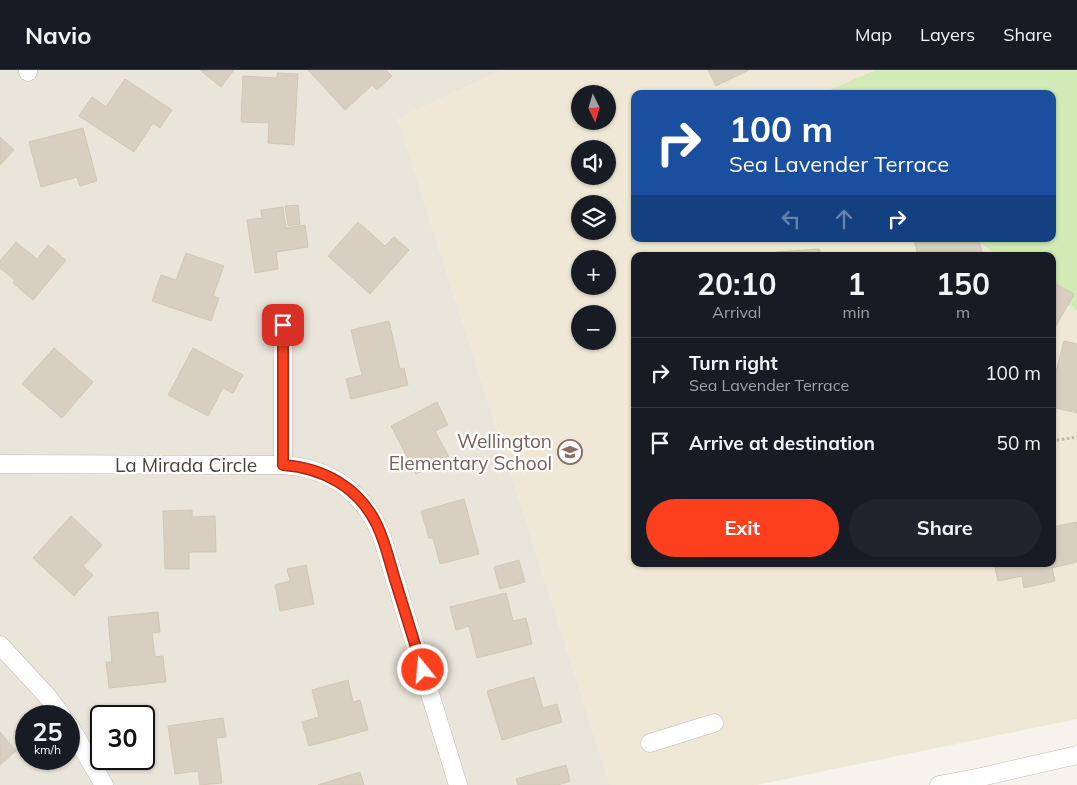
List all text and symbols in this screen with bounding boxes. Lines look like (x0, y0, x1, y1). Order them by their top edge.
text: Navio (25, 20, 91, 50)
text: Map (855, 23, 892, 46)
text: Layers (920, 23, 975, 46)
text: Share (1003, 23, 1052, 46)
north arrow (571, 85, 616, 130)
map controls (571, 85, 616, 350)
text: 100 m (729, 107, 833, 151)
icon: right (646, 110, 711, 175)
button: sound (571, 140, 616, 185)
text: Sea Lavender Terrace (729, 150, 949, 178)
button: layers (571, 195, 616, 240)
icon: left (777, 205, 805, 233)
icon: ahead (830, 205, 858, 233)
icon: right (883, 205, 911, 233)
button: + (571, 250, 616, 295)
text: 20:10 (697, 265, 777, 303)
text: 1 (847, 265, 865, 303)
text: 150 (936, 265, 990, 303)
text: Arrival (712, 302, 761, 322)
text: min (843, 302, 870, 322)
text: m (956, 302, 970, 322)
pin (262, 304, 304, 346)
button: − (571, 305, 616, 350)
icon: arrive (269, 311, 297, 339)
text: Turn right (689, 351, 778, 375)
icon: right (646, 359, 674, 387)
text: 100 m (985, 361, 1041, 385)
text: Sea Lavender Terrace (689, 375, 849, 395)
place label: Wellington Elementary School (389, 429, 552, 475)
icon: arrive (646, 429, 674, 457)
text: Arrive at destination (689, 431, 875, 455)
text: 50 m (997, 431, 1041, 455)
school or university icon: Wellington Elementary School (557, 439, 583, 465)
street label: La Mirada Circle (115, 453, 257, 477)
button: Exit (646, 499, 839, 557)
button: Share (849, 499, 1041, 557)
position arrow (396, 643, 448, 695)
speed limit sign: 30 (90, 705, 155, 770)
text: 25 (32, 716, 63, 747)
text: km/h (34, 742, 61, 757)

